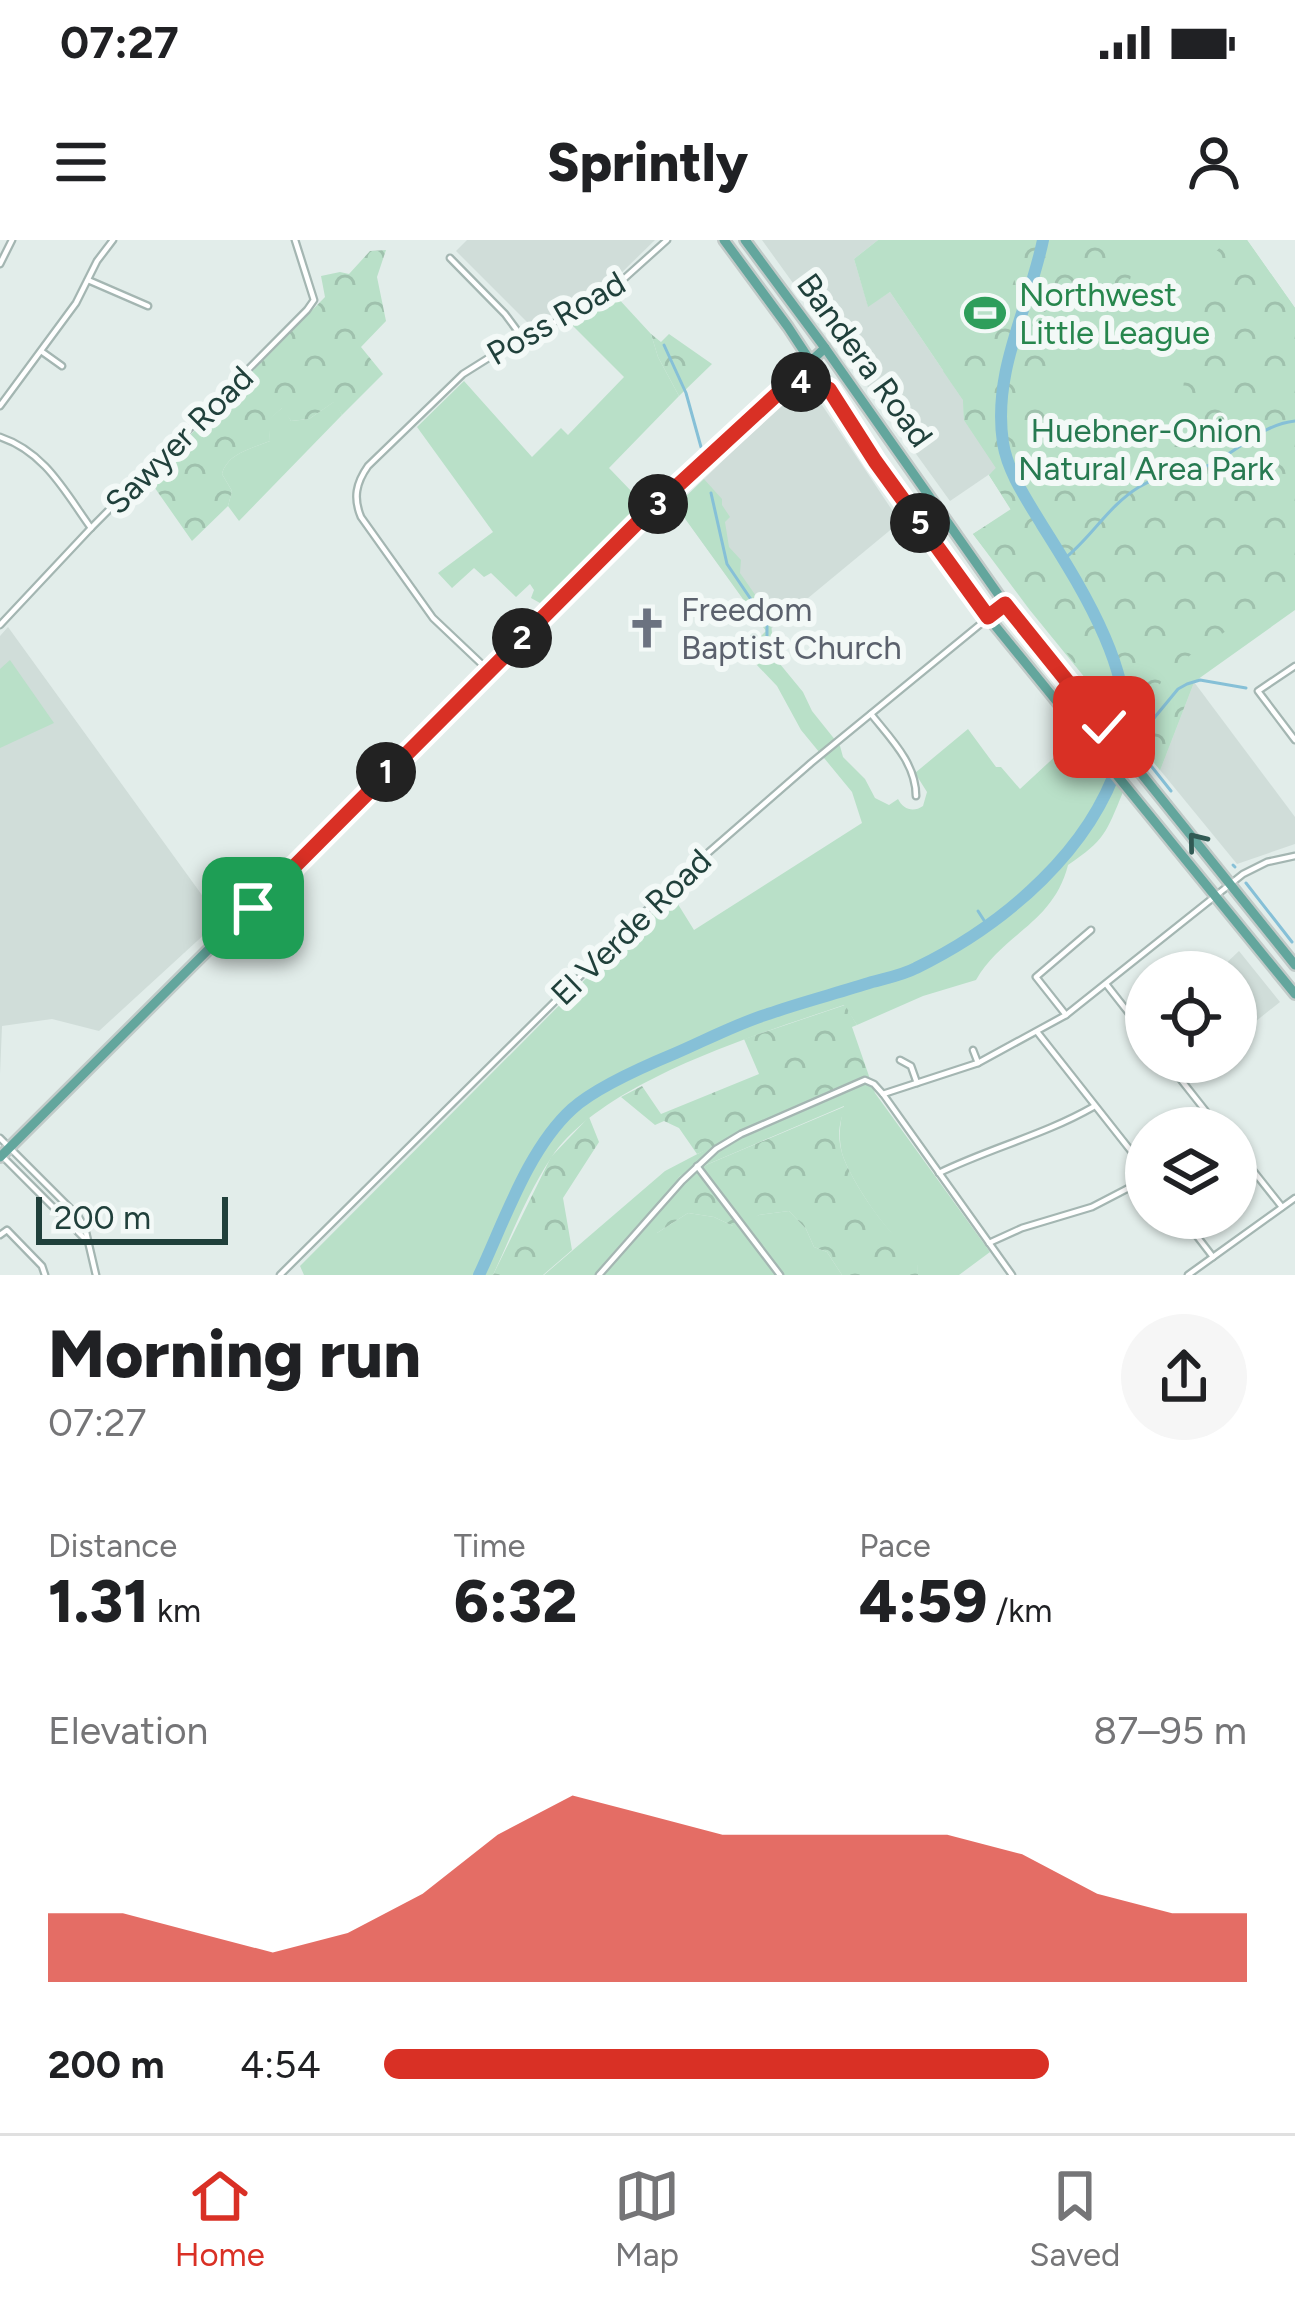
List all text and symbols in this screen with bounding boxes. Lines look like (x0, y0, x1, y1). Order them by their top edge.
text: 07:27 (60, 15, 179, 69)
icon: menu (48, 129, 114, 195)
icon: person (1181, 129, 1247, 195)
text: Sprintly (547, 130, 748, 195)
street label: Poss Road (480, 263, 632, 373)
street label: Bandera Road (789, 266, 941, 454)
place label: Northwest Little League (1019, 275, 1210, 352)
sports icon: Northwest Little League (962, 290, 1008, 336)
pin: 4 (771, 352, 831, 412)
street label: Sawyer Road (97, 358, 261, 522)
text: 4 (791, 362, 811, 401)
park label: Huebner-Onion Natural Area Park (1018, 411, 1274, 488)
pin: 3 (628, 474, 688, 534)
text: 3 (649, 484, 667, 523)
pin: 5 (890, 493, 950, 553)
text: 5 (910, 503, 930, 542)
place label: Freedom Baptist Church (681, 590, 902, 667)
church icon: Freedom Baptist Church (624, 605, 670, 651)
pin: 2 (492, 608, 552, 668)
text: 2 (512, 618, 532, 657)
pin (1053, 676, 1155, 778)
icon: check (1071, 694, 1137, 760)
pin: 1 (356, 742, 416, 802)
text: 1 (379, 752, 393, 791)
one-way arrow (1189, 832, 1210, 854)
street label: El Verde Road (543, 841, 719, 1013)
pin (202, 857, 304, 959)
icon: arrive (220, 875, 286, 941)
map controls (1125, 951, 1257, 1239)
button: locate (1125, 951, 1257, 1083)
button: layers (1125, 1107, 1257, 1239)
scale bar (36, 1191, 228, 1244)
text: 200 m (54, 1198, 151, 1237)
text: Morning run (48, 1314, 421, 1394)
button: share (1121, 1314, 1247, 1440)
text: 07:27 (48, 1399, 147, 1446)
text: Distance (48, 1526, 177, 1565)
text: Time (454, 1526, 526, 1565)
text: Pace (859, 1526, 931, 1565)
text: 1.31 (48, 1565, 149, 1637)
text: 6:32 (454, 1565, 577, 1637)
text: 4:59 (859, 1565, 987, 1637)
text: km (149, 1591, 201, 1630)
text: /km (987, 1591, 1052, 1630)
text: Elevation (48, 1707, 208, 1754)
text: 87–95 m (1093, 1707, 1247, 1754)
text: 200 m (48, 2041, 164, 2088)
text: 4:54 (240, 2041, 321, 2088)
tab: Home (175, 2163, 265, 2274)
tab: Map (614, 2163, 680, 2274)
tab: Saved (1029, 2163, 1120, 2274)

